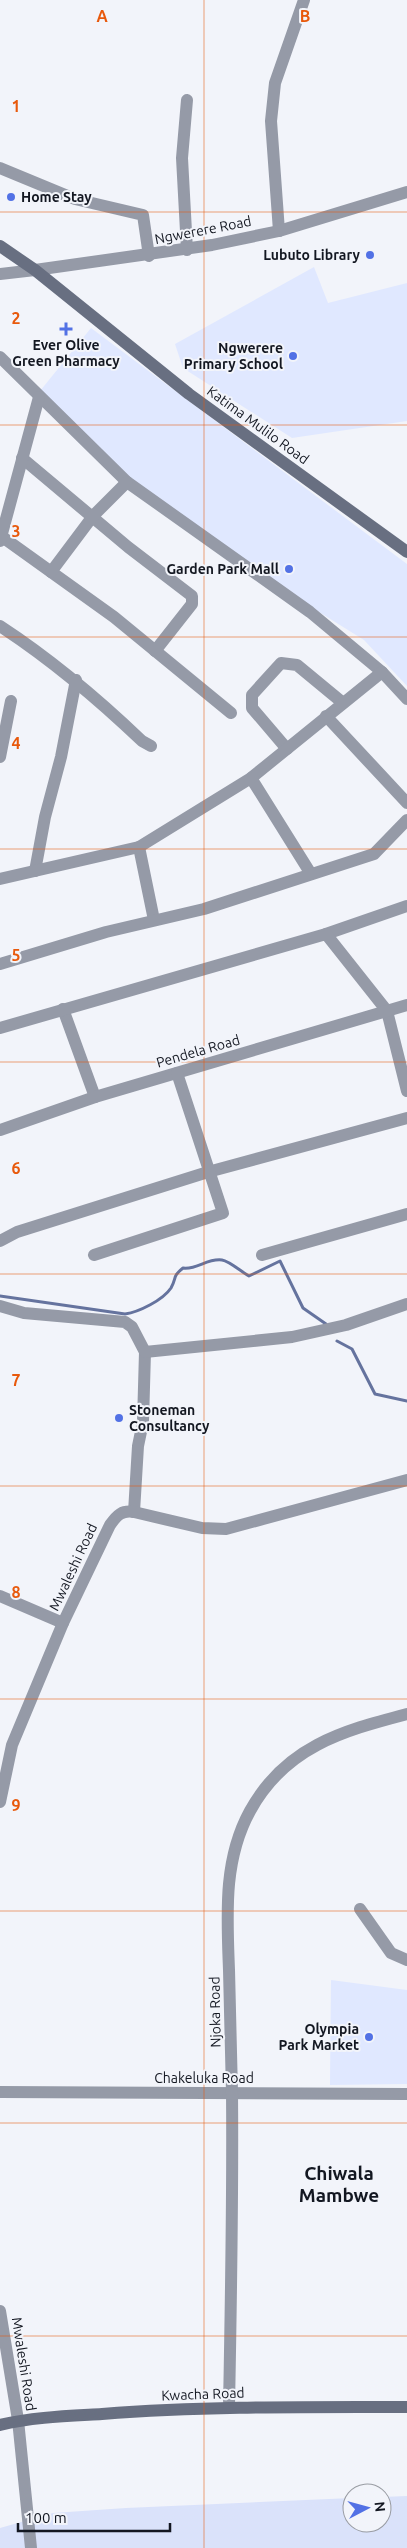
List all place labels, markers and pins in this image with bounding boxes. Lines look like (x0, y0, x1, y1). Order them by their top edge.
place label: Home Stay (21, 189, 92, 205)
marker: Home Stay (5, 191, 17, 203)
place label: Lubuto Library (263, 247, 361, 263)
marker: Lubuto Library (364, 249, 376, 261)
marker: Ever Olive Green Pharmacy (60, 323, 72, 335)
place label: Ever Olive Green Pharmacy (12, 337, 120, 369)
place label: Ngwerere Primary School (184, 340, 283, 372)
marker: Ngwerere Primary School (287, 350, 299, 362)
place label: Garden Park Mall (166, 561, 279, 577)
marker: Garden Park Mall (283, 563, 295, 575)
place label: Stoneman Consultancy (129, 1402, 210, 1434)
marker: Stoneman Consultancy (113, 1412, 125, 1424)
place label: Olympia Park Market (279, 2021, 359, 2053)
marker: Olympia Park Market (363, 2031, 375, 2043)

